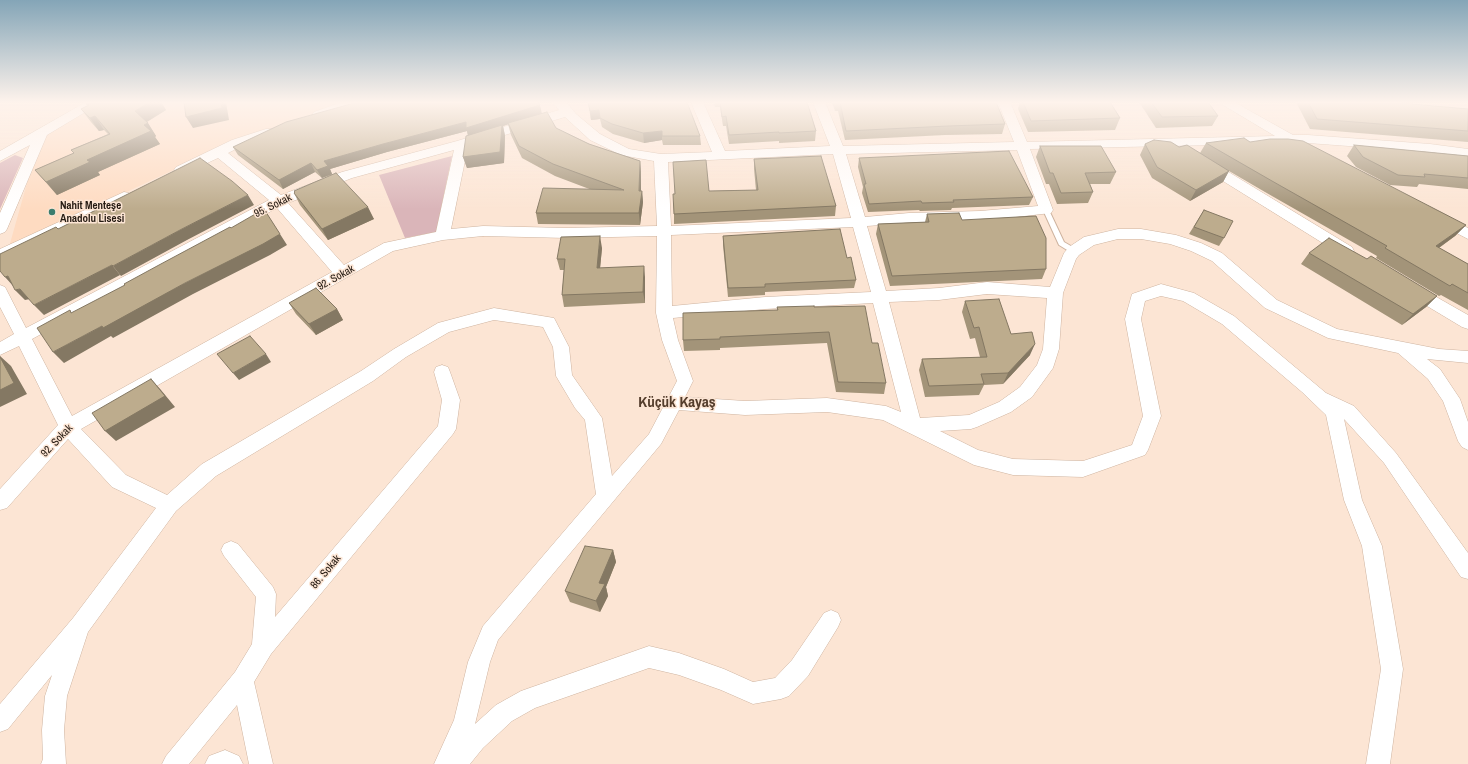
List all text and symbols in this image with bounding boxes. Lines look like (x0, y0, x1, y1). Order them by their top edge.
street label: 95. Sokak (252, 191, 294, 221)
place label: Nahit Menteşe Anadolu Lisesi (60, 199, 124, 225)
marker: Nahit Menteşe Anadolu Lisesi (47, 207, 57, 217)
street label: 92. Sokak (315, 263, 357, 293)
district label: Küçük Kayaş (638, 394, 716, 412)
street label: 92. Sokak (38, 422, 76, 460)
street label: 86. Sokak (308, 552, 344, 592)

